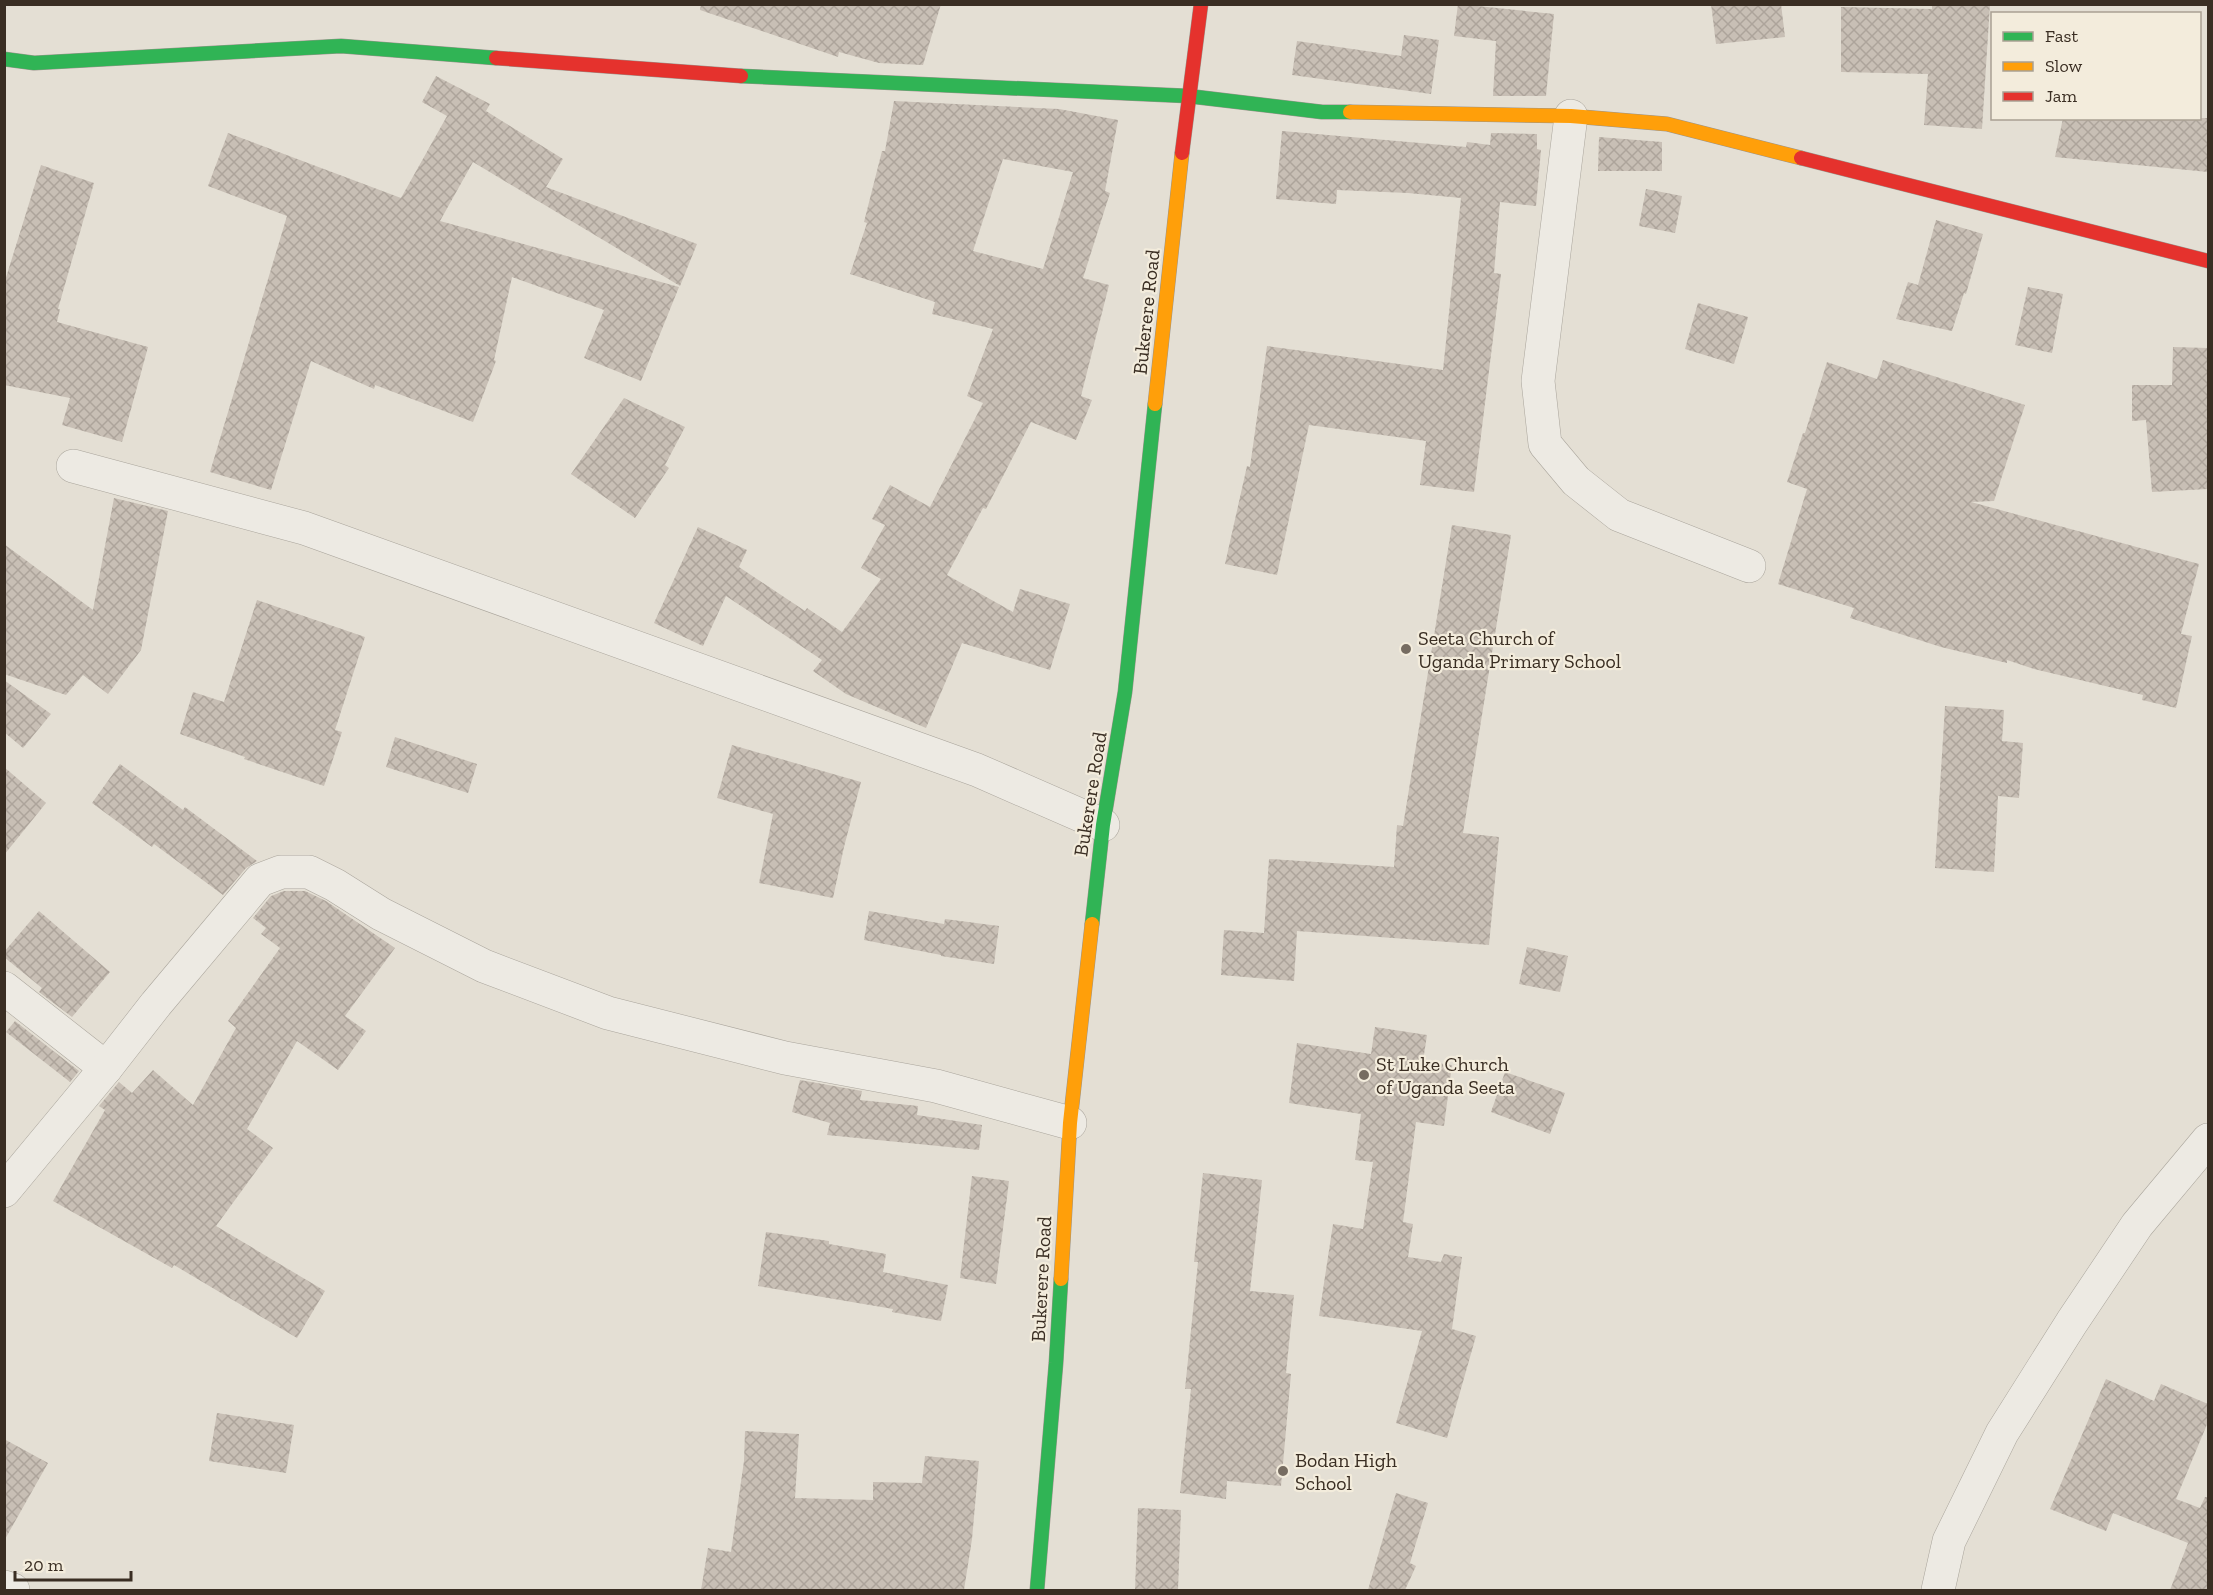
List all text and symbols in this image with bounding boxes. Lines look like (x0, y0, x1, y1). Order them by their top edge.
legend (1991, 12, 2201, 120)
text: Fast (2045, 25, 2078, 47)
text: Slow (2045, 55, 2082, 77)
text: Jam (2045, 85, 2077, 107)
street label: Bukerere Road (1127, 248, 1165, 376)
place label: Seeta Church of Uganda Primary School (1418, 626, 1621, 673)
marker: Seeta Church of Uganda Primary School (1399, 642, 1413, 656)
street label: Bukerere Road (1068, 730, 1112, 858)
place label: St Luke Church of Uganda Seeta (1376, 1052, 1515, 1099)
marker: St Luke Church of Uganda Seeta (1357, 1068, 1371, 1082)
street label: Bukerere Road (1026, 1215, 1056, 1342)
place label: Bodan High School (1295, 1448, 1398, 1495)
marker: Bodan High School (1276, 1464, 1290, 1478)
scale bar (15, 1544, 130, 1582)
text: 20 m (24, 1554, 64, 1576)

